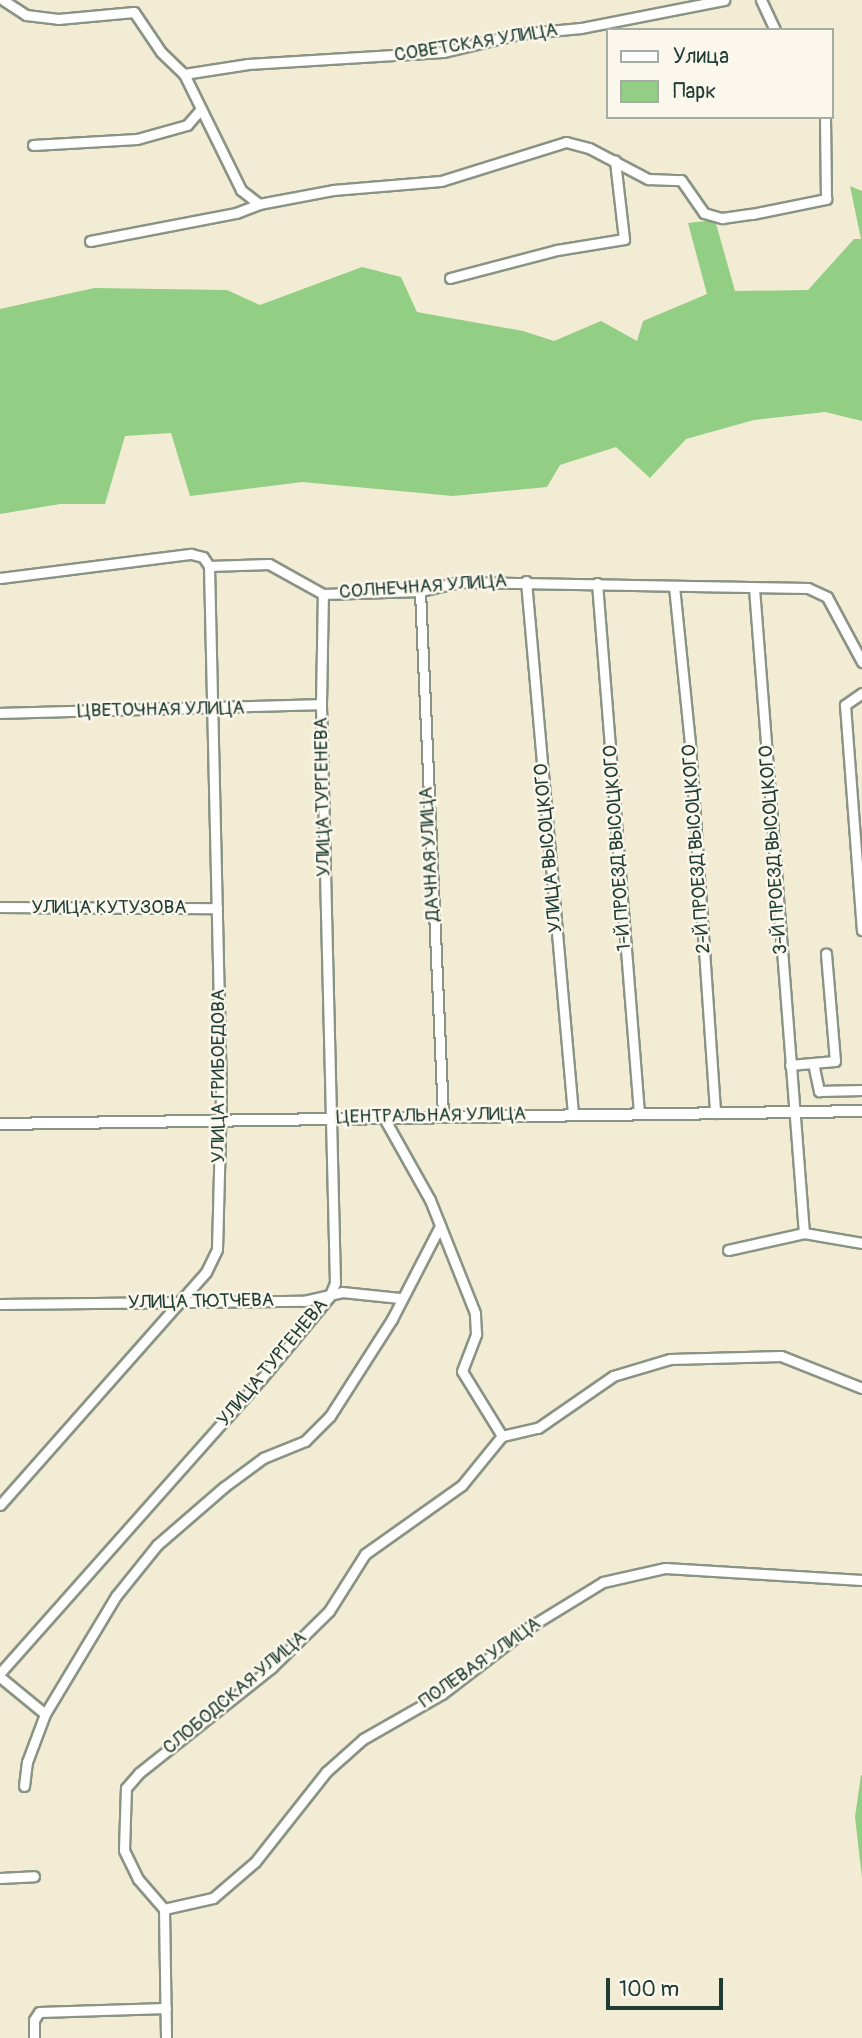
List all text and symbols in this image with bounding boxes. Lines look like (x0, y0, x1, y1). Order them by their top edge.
street label: СОВЕТСКАЯ УЛИЦА (393, 19, 559, 67)
legend (606, 28, 834, 119)
text: Улица (673, 43, 729, 70)
text: Парк (673, 78, 716, 105)
street label: СОЛНЕЧНАЯ УЛИЦА (338, 570, 508, 604)
street label: ЦВЕТОЧНАЯ УЛИЦА (77, 697, 245, 723)
street label: УЛИЦА ТУРГЕНЕВА (310, 717, 336, 877)
street label: 1-Й ПРОЕЗД ВЫСОЦКОГО (599, 744, 637, 952)
street label: 2-Й ПРОЕЗД ВЫСОЦКОГО (678, 744, 716, 954)
street label: 3-Й ПРОЕЗД ВЫСОЦКОГО (755, 745, 793, 955)
street label: УЛИЦА ВЫСОЦКОГО (530, 762, 568, 934)
street label: ДАЧНАЯ УЛИЦА (415, 786, 445, 922)
street label: УЛИЦА КУТУЗОВА (32, 897, 186, 919)
street label: УЛИЦА ГРИБОЕДОВА (208, 989, 230, 1163)
street label: ЦЕНТРАЛЬНАЯ УЛИЦА (336, 1103, 526, 1129)
street label: УЛИЦА ТЮТЧЕВА (128, 1289, 274, 1315)
street label: УЛИЦА ТУРГЕНЕВА (213, 1295, 333, 1431)
street label: ПОЛЕВАЯ УЛИЦА (415, 1613, 545, 1713)
street label: СЛОБОДСКАЯ УЛИЦА (159, 1626, 311, 1760)
scale bar (610, 1965, 727, 2009)
text: 100 m (619, 1976, 679, 2003)

